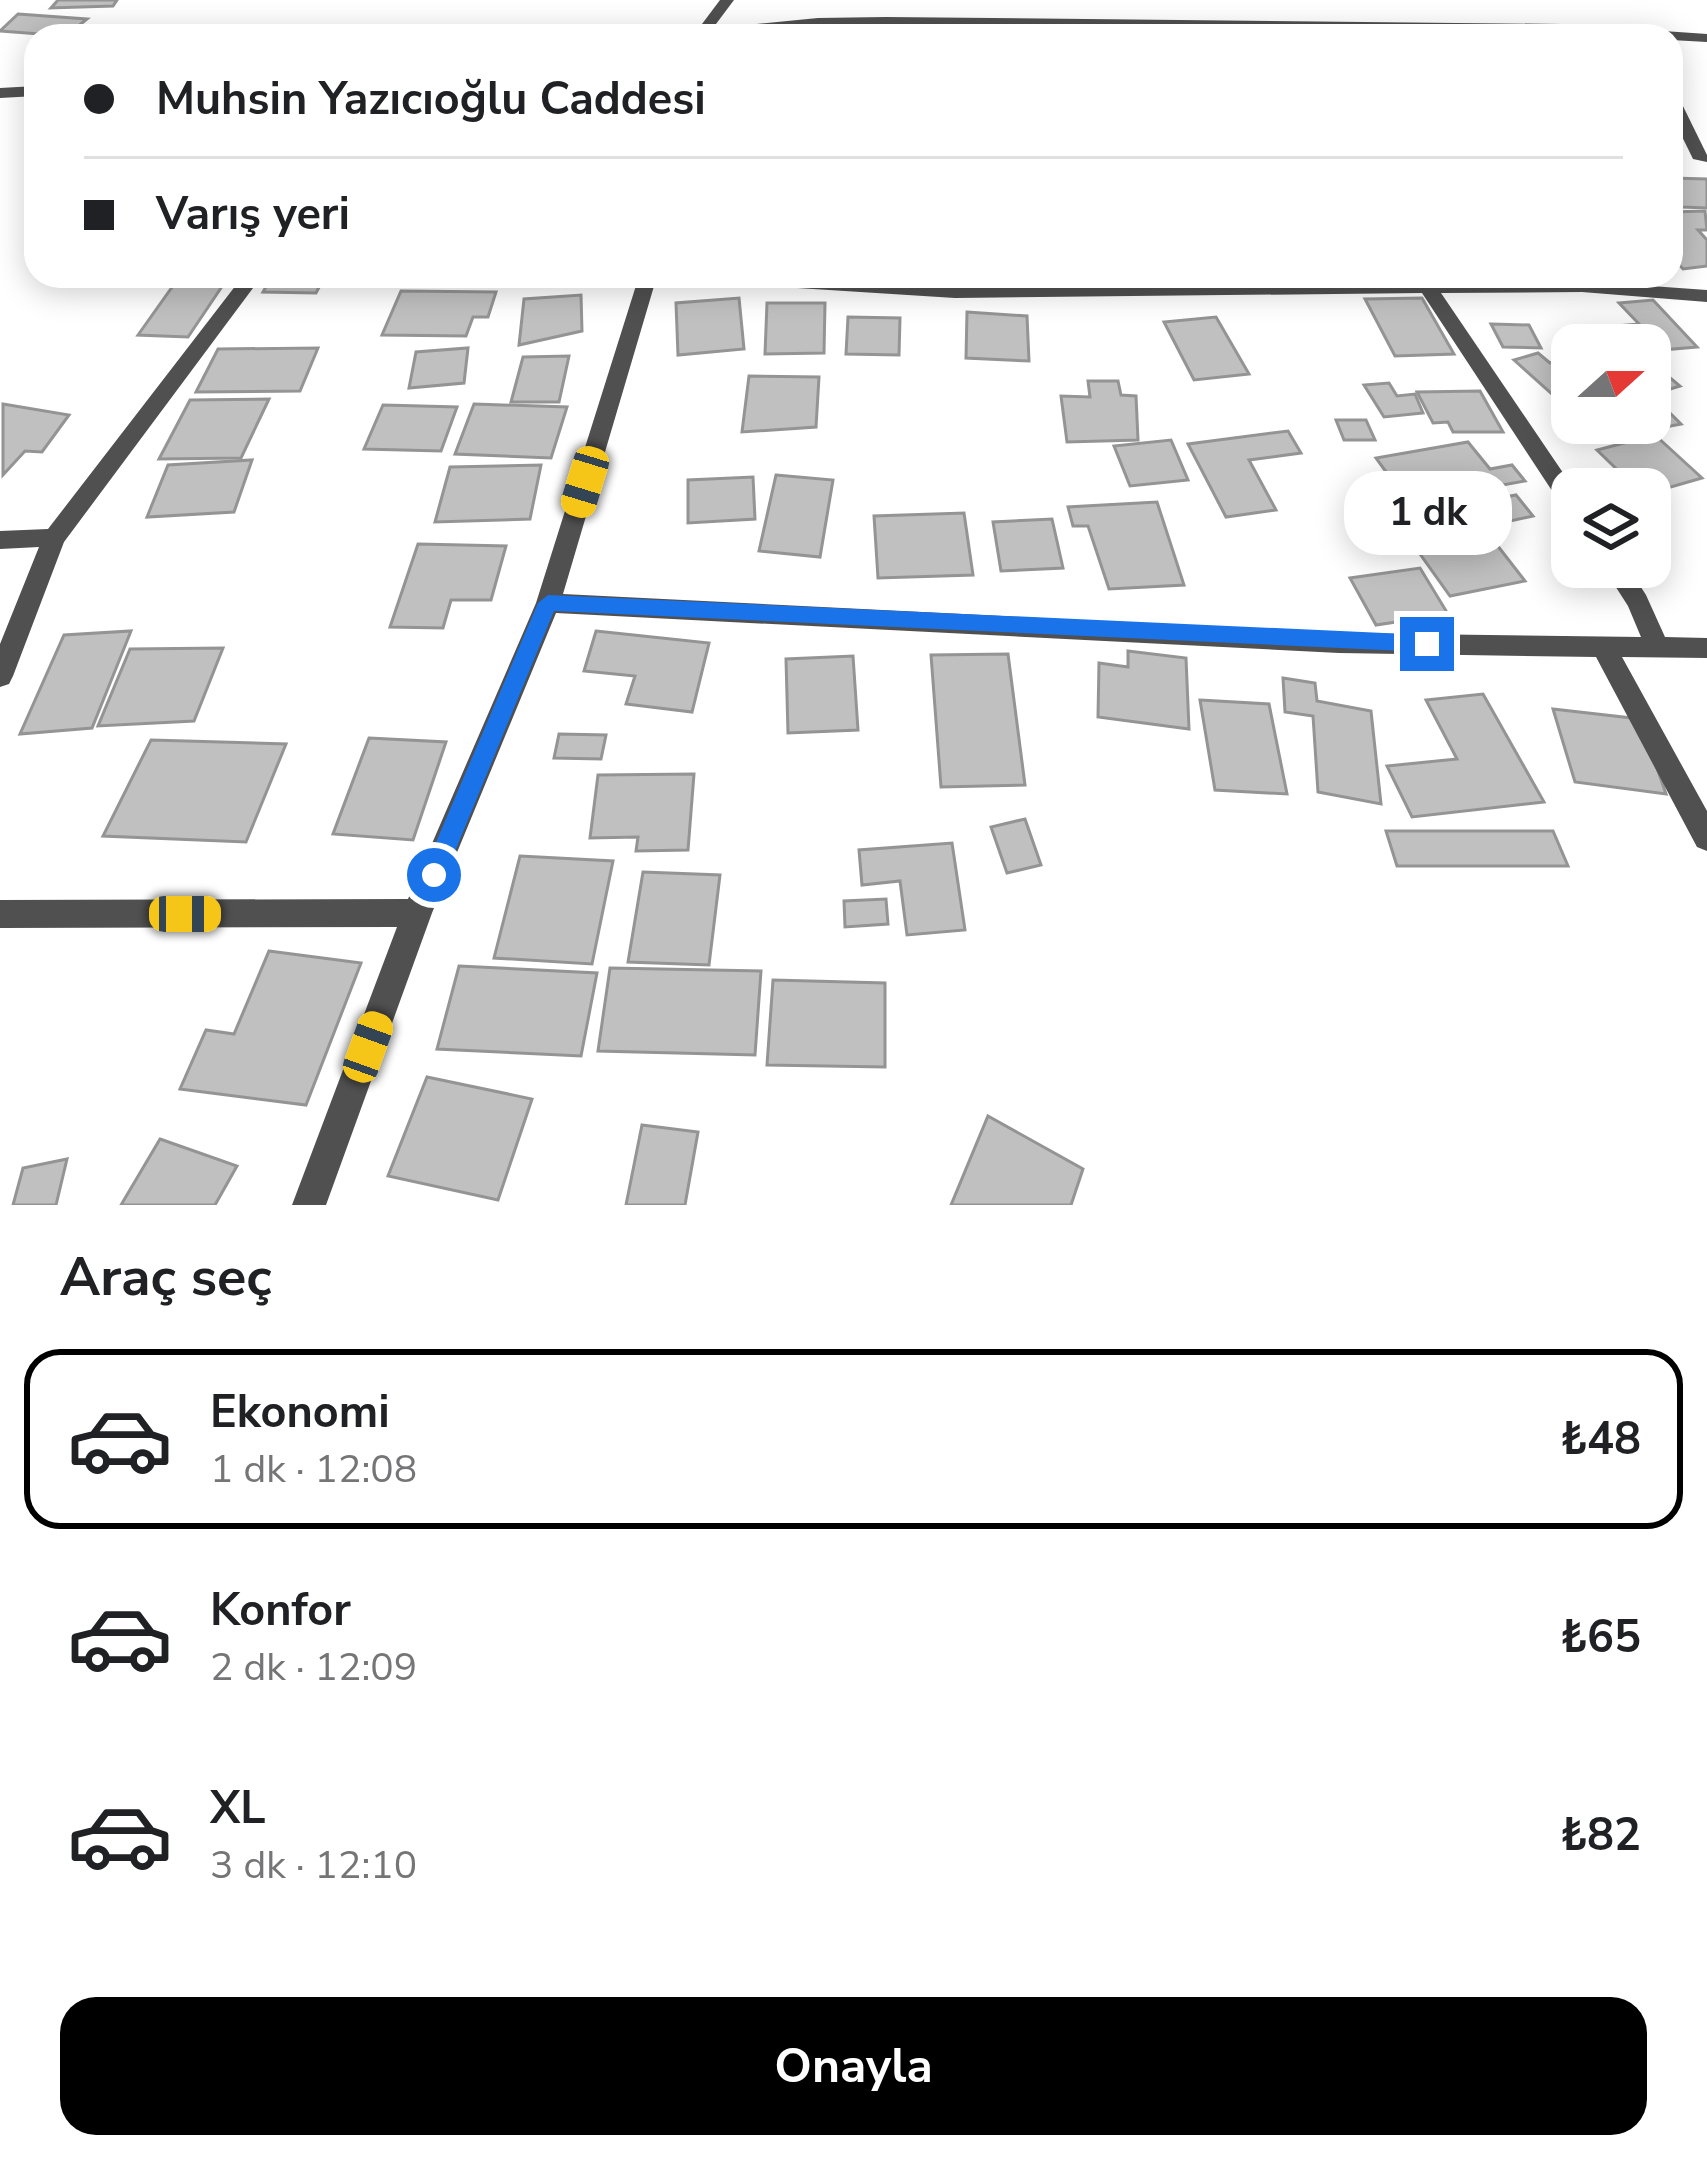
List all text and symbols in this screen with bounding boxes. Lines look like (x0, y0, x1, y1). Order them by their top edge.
text: Muhsin Yazıcıoğlu Caddesi (156, 69, 706, 130)
text: Varış yeri (156, 184, 350, 245)
north arrow (1551, 324, 1671, 444)
map controls (1551, 324, 1671, 588)
car (557, 442, 613, 522)
button: layers (1551, 468, 1671, 588)
callout: 1 dk (1343, 470, 1511, 554)
text: 1 dk (1389, 486, 1467, 539)
route end (1400, 617, 1454, 671)
route start (407, 848, 461, 902)
car (149, 896, 221, 932)
car (339, 1007, 397, 1087)
text: Araç seç (60, 1240, 272, 1314)
text: Ekonomi (210, 1382, 390, 1443)
icon: car (66, 1385, 174, 1493)
text: ₺48 (1560, 1409, 1641, 1470)
text: 1 dk · 12:08 (210, 1443, 417, 1496)
text: Konfor (210, 1580, 351, 1641)
icon: car (66, 1583, 174, 1691)
text: ₺65 (1560, 1607, 1641, 1668)
text: 2 dk · 12:09 (210, 1641, 417, 1694)
text: XL (210, 1778, 266, 1839)
icon: car (66, 1781, 174, 1889)
text: ₺82 (1560, 1805, 1641, 1866)
text: 3 dk · 12:10 (210, 1839, 417, 1892)
button: Onayla (60, 1997, 1647, 2135)

